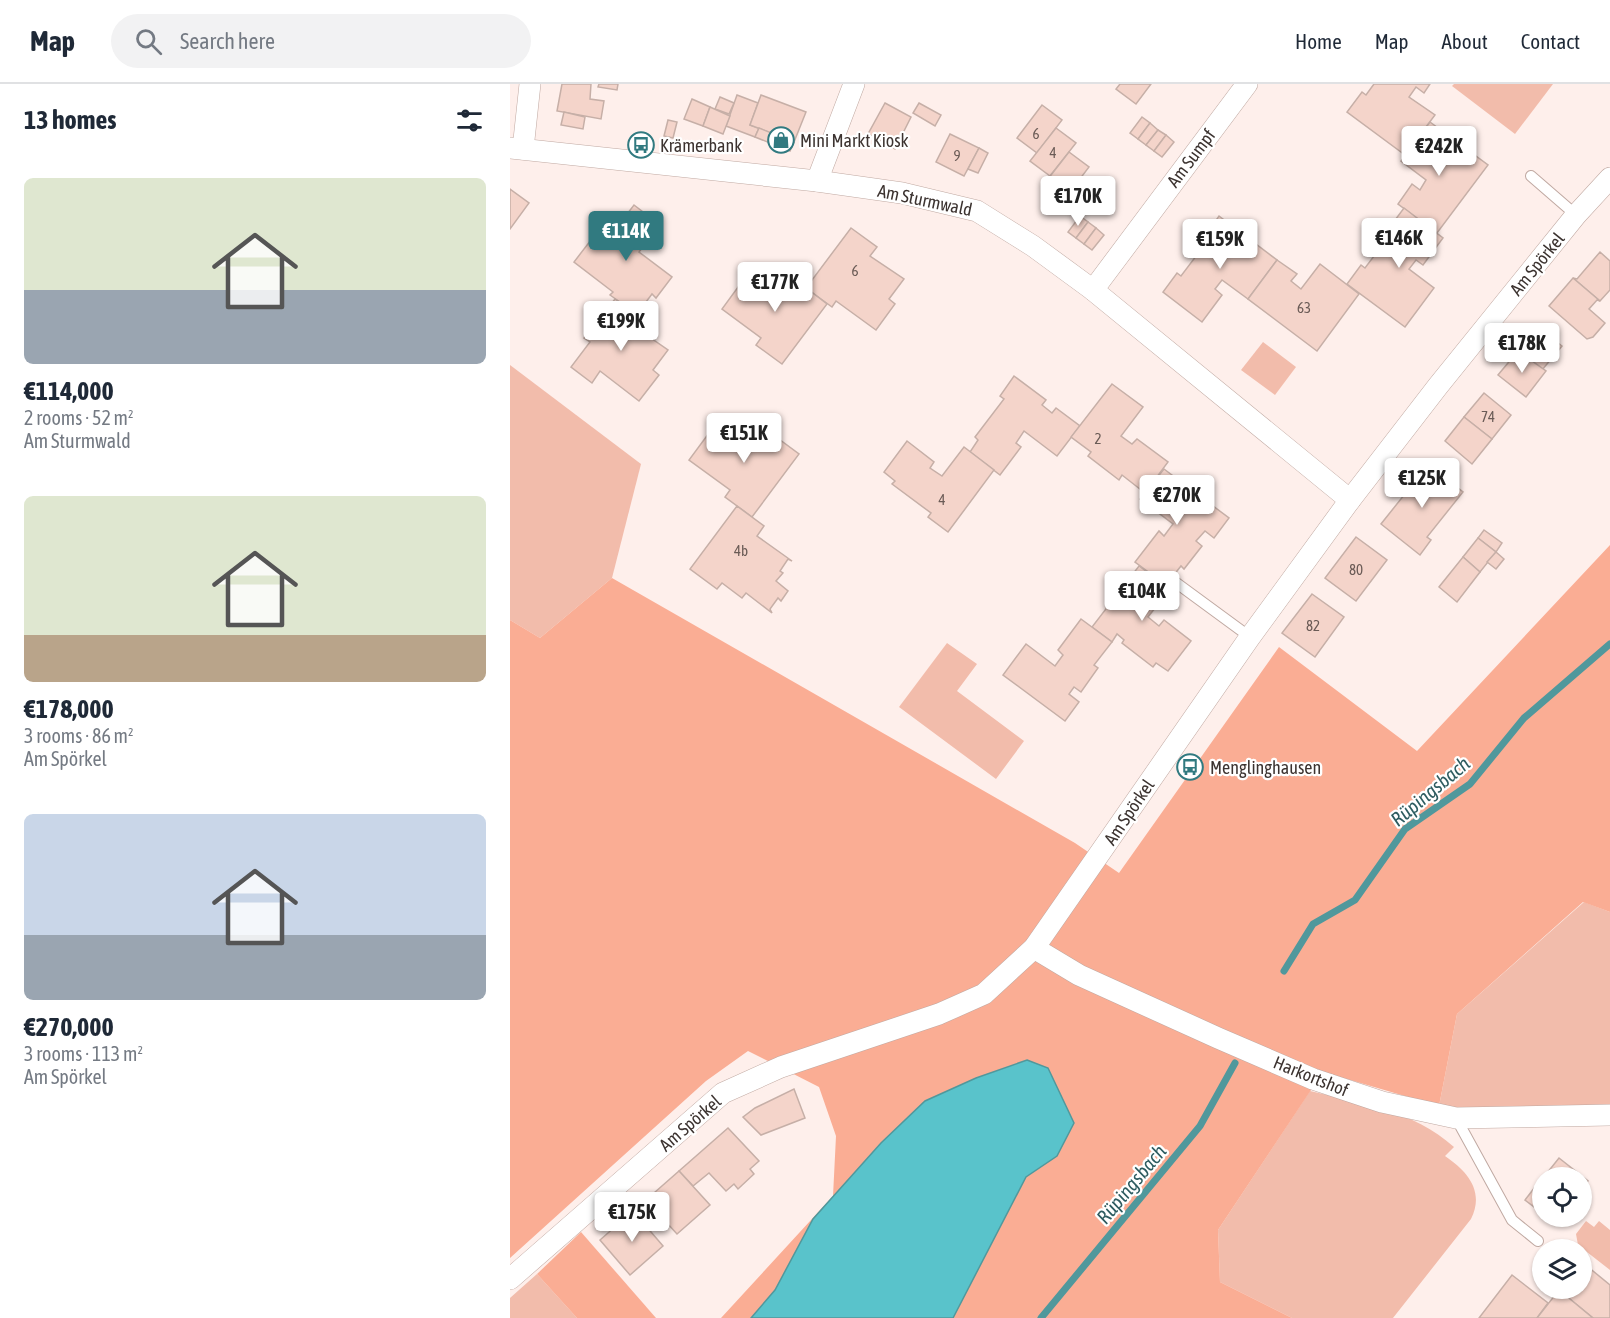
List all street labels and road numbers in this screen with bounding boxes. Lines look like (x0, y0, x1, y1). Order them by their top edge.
street label: Am Sumpf (1162, 125, 1220, 191)
street label: Am Sturmwald (876, 180, 974, 220)
street label: Am Spörkel (1505, 228, 1569, 300)
street label: Am Spörkel (1099, 775, 1159, 849)
street label: Harkortshof (1270, 1051, 1352, 1101)
street label: Am Spörkel (655, 1090, 725, 1155)

